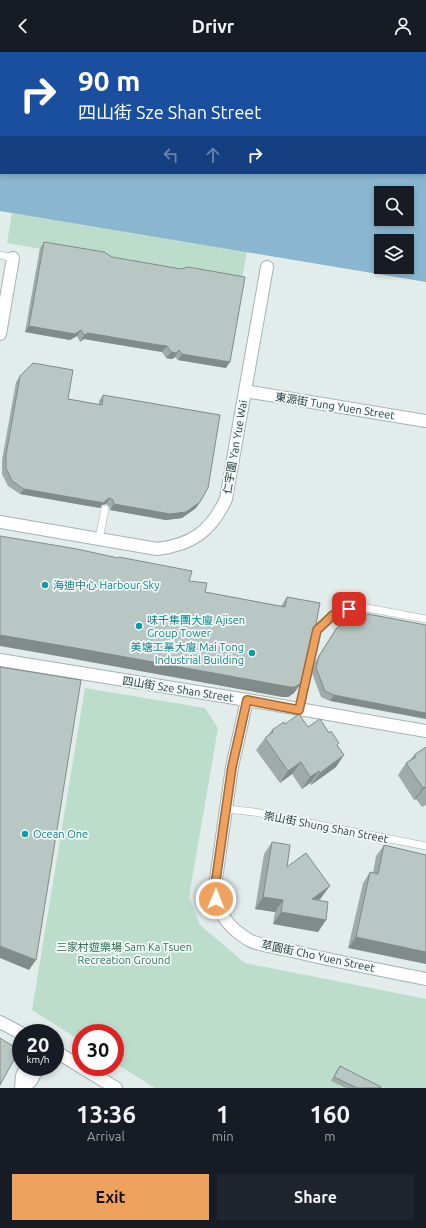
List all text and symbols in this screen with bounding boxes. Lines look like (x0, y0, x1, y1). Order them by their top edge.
icon: back (12, 15, 34, 37)
icon: person (392, 15, 414, 37)
text: Drivr (192, 16, 234, 36)
text: 90 m (78, 65, 140, 96)
icon: right (12, 68, 64, 120)
text: 四山街 Sze Shan Street (78, 102, 261, 122)
icon: left (160, 144, 182, 166)
icon: ahead (202, 144, 224, 166)
icon: right (244, 144, 266, 166)
map controls (374, 186, 414, 274)
button: search (374, 186, 414, 226)
button: layers (374, 234, 414, 274)
street label: 東源街 Tung Yuen Street (274, 391, 396, 421)
street label: 仁宇圍 Yan Yue Wai (221, 399, 249, 495)
place label: 海迪中心 Harbour Sky (53, 579, 160, 591)
marker: 海迪中心 Harbour Sky (40, 580, 50, 590)
pin (332, 592, 366, 626)
icon: arrive (338, 598, 360, 620)
place label: 味千集團大廈 Ajisen Group Tower (147, 614, 245, 639)
marker: 味千集團大廈 Ajisen Group Tower (134, 621, 144, 631)
place label: 美塘工業大廈 Mai Tong Industrial Building (130, 641, 244, 666)
marker: 美塘工業大廈 Mai Tong Industrial Building (247, 648, 257, 658)
street label: 四山街 Sze Shan Street (122, 674, 235, 704)
street label: 崇山街 Shung Shan Street (263, 809, 390, 845)
place label: Ocean One (33, 828, 88, 840)
marker: Ocean One (20, 829, 30, 839)
position arrow (195, 878, 237, 920)
street label: 草園街 Cho Yuen Street (260, 938, 376, 974)
park label: 三家村遊樂場 Sam Ka Tsuen Recreation Ground (56, 941, 192, 966)
speed limit sign: 30 (72, 1024, 124, 1076)
text: 20 (27, 1033, 49, 1056)
text: km/h (26, 1054, 50, 1065)
text: 13:36 (76, 1101, 136, 1128)
text: 1 (216, 1101, 229, 1128)
text: 160 (310, 1101, 350, 1128)
text: Arrival (87, 1129, 125, 1143)
text: min (212, 1129, 234, 1143)
text: m (324, 1129, 335, 1143)
button: Exit (12, 1174, 209, 1220)
button: Share (217, 1174, 414, 1220)

